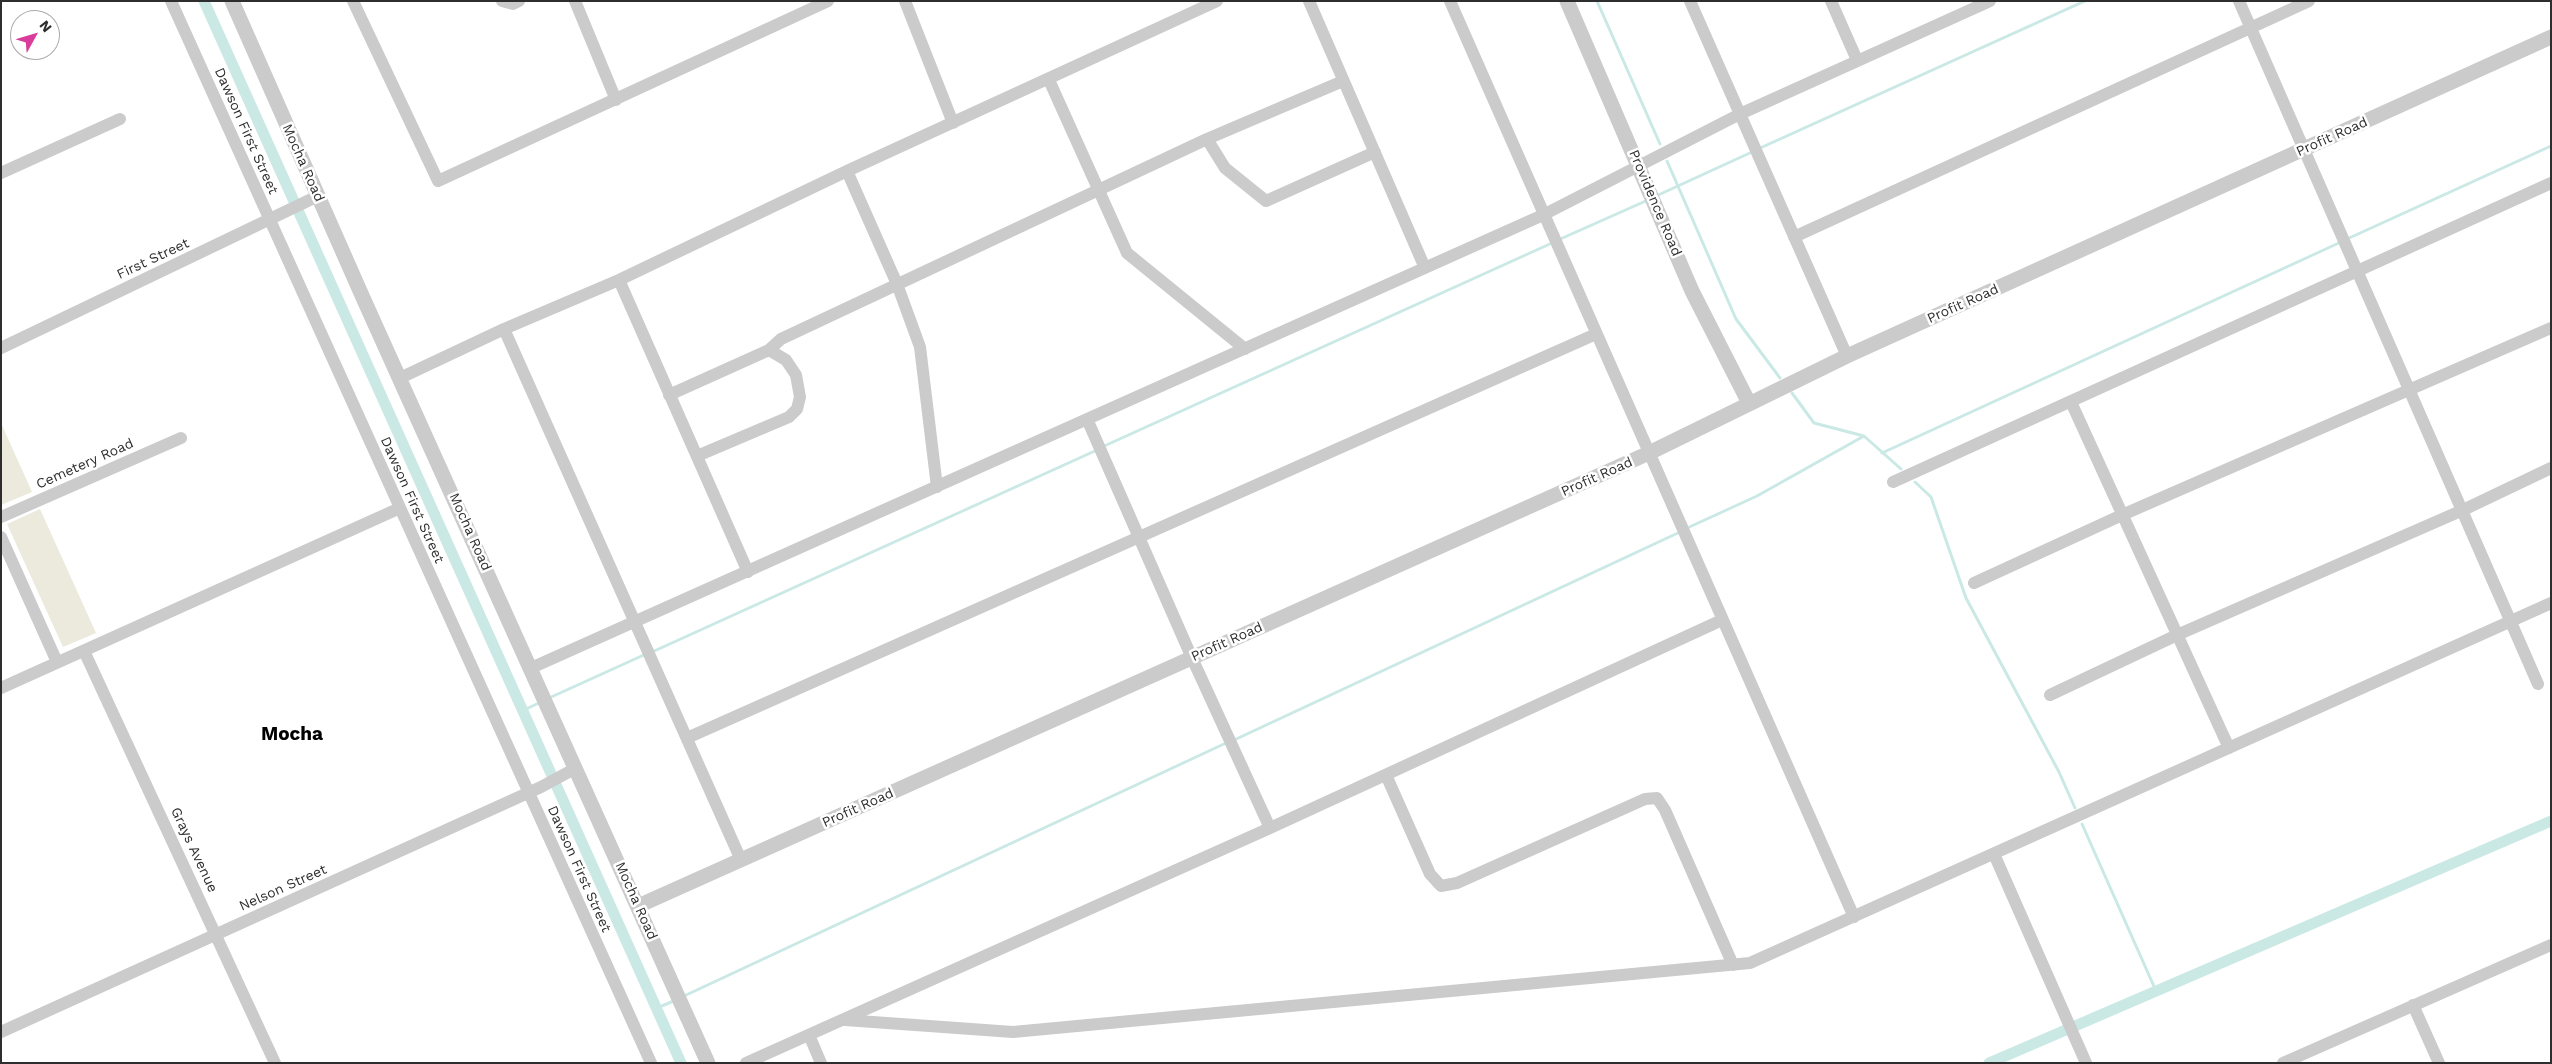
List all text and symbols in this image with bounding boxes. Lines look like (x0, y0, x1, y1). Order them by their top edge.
north arrow (10, 10, 60, 60)
text: N (36, 17, 55, 35)
street label: Dawson First Street (211, 65, 281, 197)
street label: Profit Road (2294, 114, 2370, 160)
street label: Mocha Road (278, 121, 328, 205)
street label: Providence Road (1625, 147, 1685, 259)
street label: First Street (114, 235, 192, 283)
street label: Profit Road (1925, 281, 2001, 327)
street label: Dawson First Street (377, 434, 447, 566)
street label: Cemetery Road (34, 435, 136, 493)
street label: Profit Road (1559, 454, 1635, 500)
street label: Mocha Road (445, 490, 495, 574)
street label: Profit Road (1189, 619, 1265, 665)
district label: Mocha (261, 723, 323, 745)
street label: Profit Road (820, 785, 896, 831)
street label: Dawson First Street (544, 803, 614, 935)
street label: Grays Avenue (167, 805, 221, 895)
street label: Mocha Road (611, 859, 661, 943)
street label: Nelson Street (237, 861, 329, 915)

